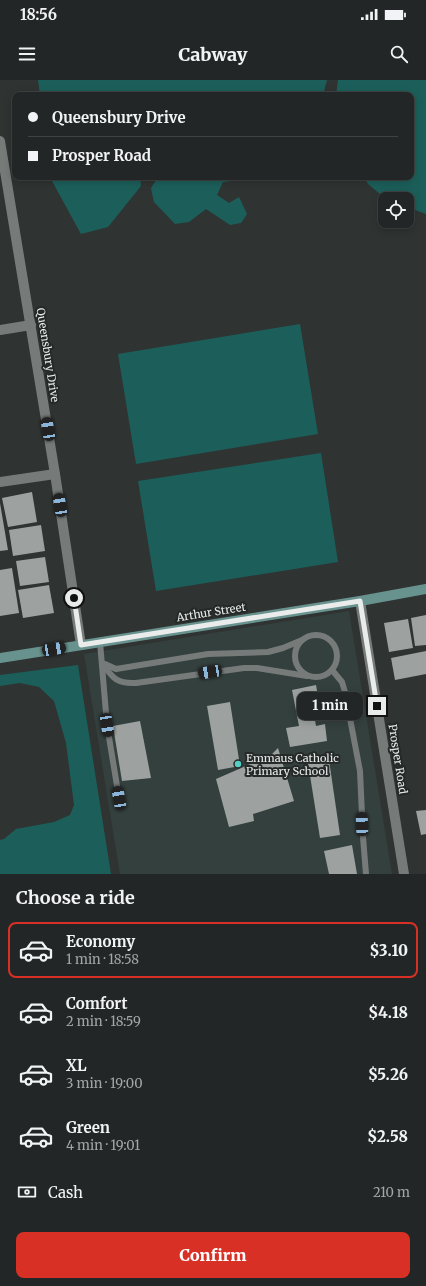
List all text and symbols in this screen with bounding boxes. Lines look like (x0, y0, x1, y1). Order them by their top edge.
text: 18:56 (20, 5, 57, 24)
icon: menu (16, 43, 38, 65)
text: Cabway (178, 43, 248, 66)
icon: search (388, 43, 410, 65)
text: Queensbury Drive (52, 108, 186, 127)
text: Prosper Road (52, 146, 151, 165)
map controls (378, 192, 414, 228)
button: locate (378, 192, 414, 228)
street label: Queensbury Drive (34, 307, 62, 403)
car (40, 416, 56, 442)
car (52, 492, 68, 518)
route start (65, 589, 83, 607)
street label: Arthur Street (174, 600, 247, 625)
car (41, 641, 67, 657)
car (197, 664, 223, 680)
callout: 1 min (297, 692, 363, 720)
text: 1 min (312, 697, 348, 714)
route end (368, 697, 386, 715)
car (99, 712, 115, 738)
street label: Prosper Road (386, 723, 410, 795)
place label: Emmaus Catholic Primary School (246, 751, 339, 778)
marker: Emmaus Catholic Primary School (233, 759, 243, 769)
car (111, 785, 127, 811)
car (356, 812, 368, 836)
text: Choose a ride (16, 886, 135, 909)
icon: car (18, 932, 54, 968)
text: Economy (66, 932, 135, 951)
text: $3.10 (370, 941, 408, 960)
text: 1 min · 18:58 (66, 951, 139, 968)
icon: car (18, 994, 54, 1030)
text: Comfort (66, 994, 127, 1013)
text: $4.18 (368, 1003, 408, 1022)
text: 2 min · 18:59 (66, 1013, 141, 1030)
icon: car (18, 1056, 54, 1092)
text: XL (66, 1056, 87, 1075)
text: $5.26 (368, 1065, 408, 1084)
text: 3 min · 19:00 (66, 1075, 143, 1092)
icon: car (18, 1118, 54, 1154)
text: Green (66, 1118, 110, 1137)
text: $2.58 (367, 1127, 408, 1146)
text: 4 min · 19:01 (66, 1137, 140, 1154)
icon: cash (16, 1181, 38, 1203)
text: Cash (48, 1183, 83, 1202)
text: 210 m (373, 1184, 410, 1201)
button: Confirm (16, 1232, 410, 1278)

